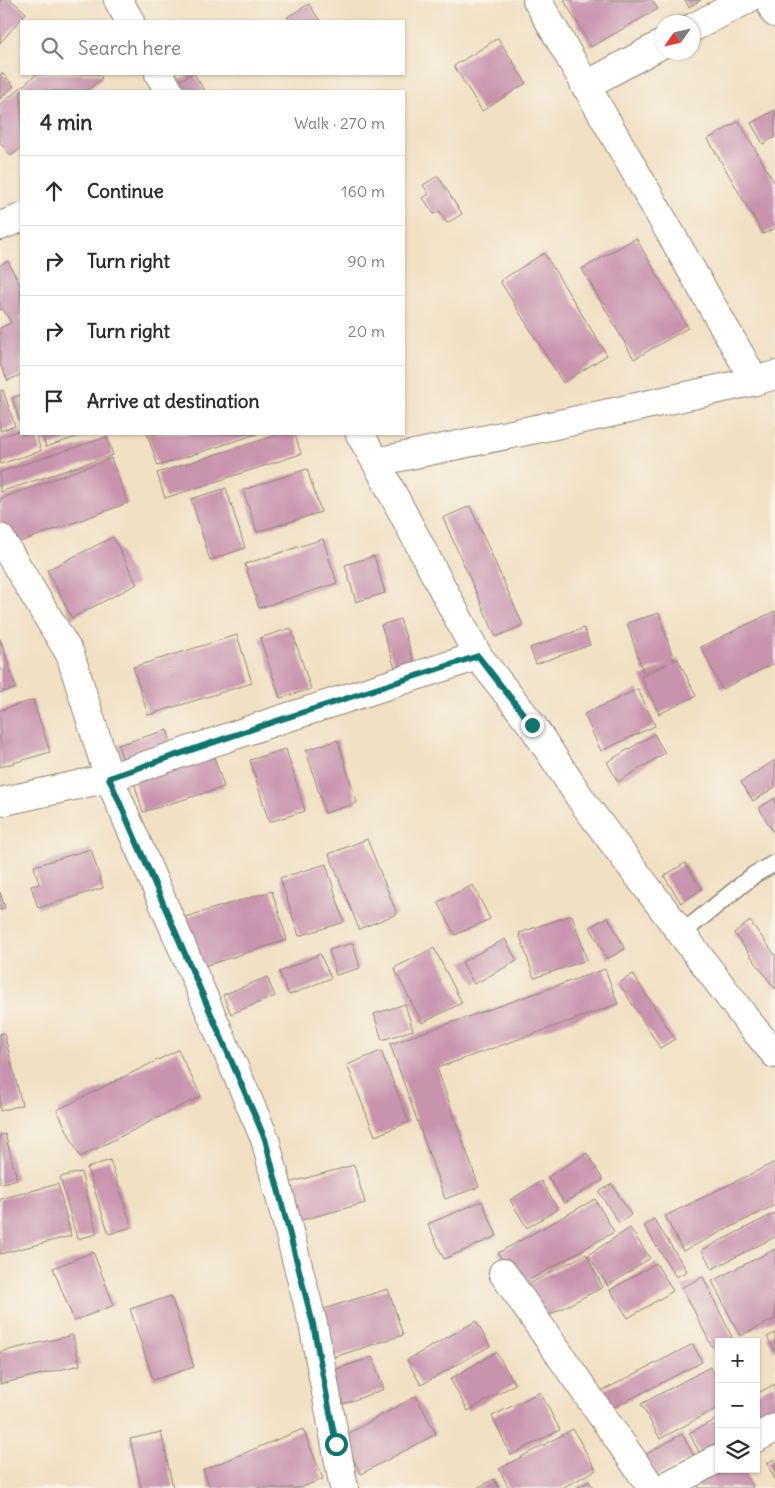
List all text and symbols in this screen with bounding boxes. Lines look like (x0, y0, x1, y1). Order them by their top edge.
north arrow (655, 15, 700, 60)
search box (20, 20, 405, 75)
icon: search (38, 34, 66, 62)
text: Search here (78, 36, 181, 60)
text: 4 min (40, 109, 92, 136)
text: Walk · 270 m (294, 113, 385, 133)
icon: ahead (40, 177, 68, 205)
text: Continue (87, 179, 164, 203)
text: 160 m (341, 181, 385, 201)
icon: right (40, 247, 68, 275)
text: Turn right (87, 249, 170, 273)
text: 90 m (347, 251, 385, 271)
icon: right (40, 317, 68, 345)
text: Turn right (87, 319, 170, 343)
text: 20 m (348, 321, 385, 341)
icon: arrive (40, 387, 68, 415)
text: Arrive at destination (87, 389, 260, 413)
route end (521, 714, 544, 737)
map controls (715, 1338, 760, 1473)
button: + (715, 1338, 760, 1383)
button: − (715, 1383, 760, 1428)
button: layers (715, 1428, 760, 1473)
route start (325, 1433, 348, 1456)

